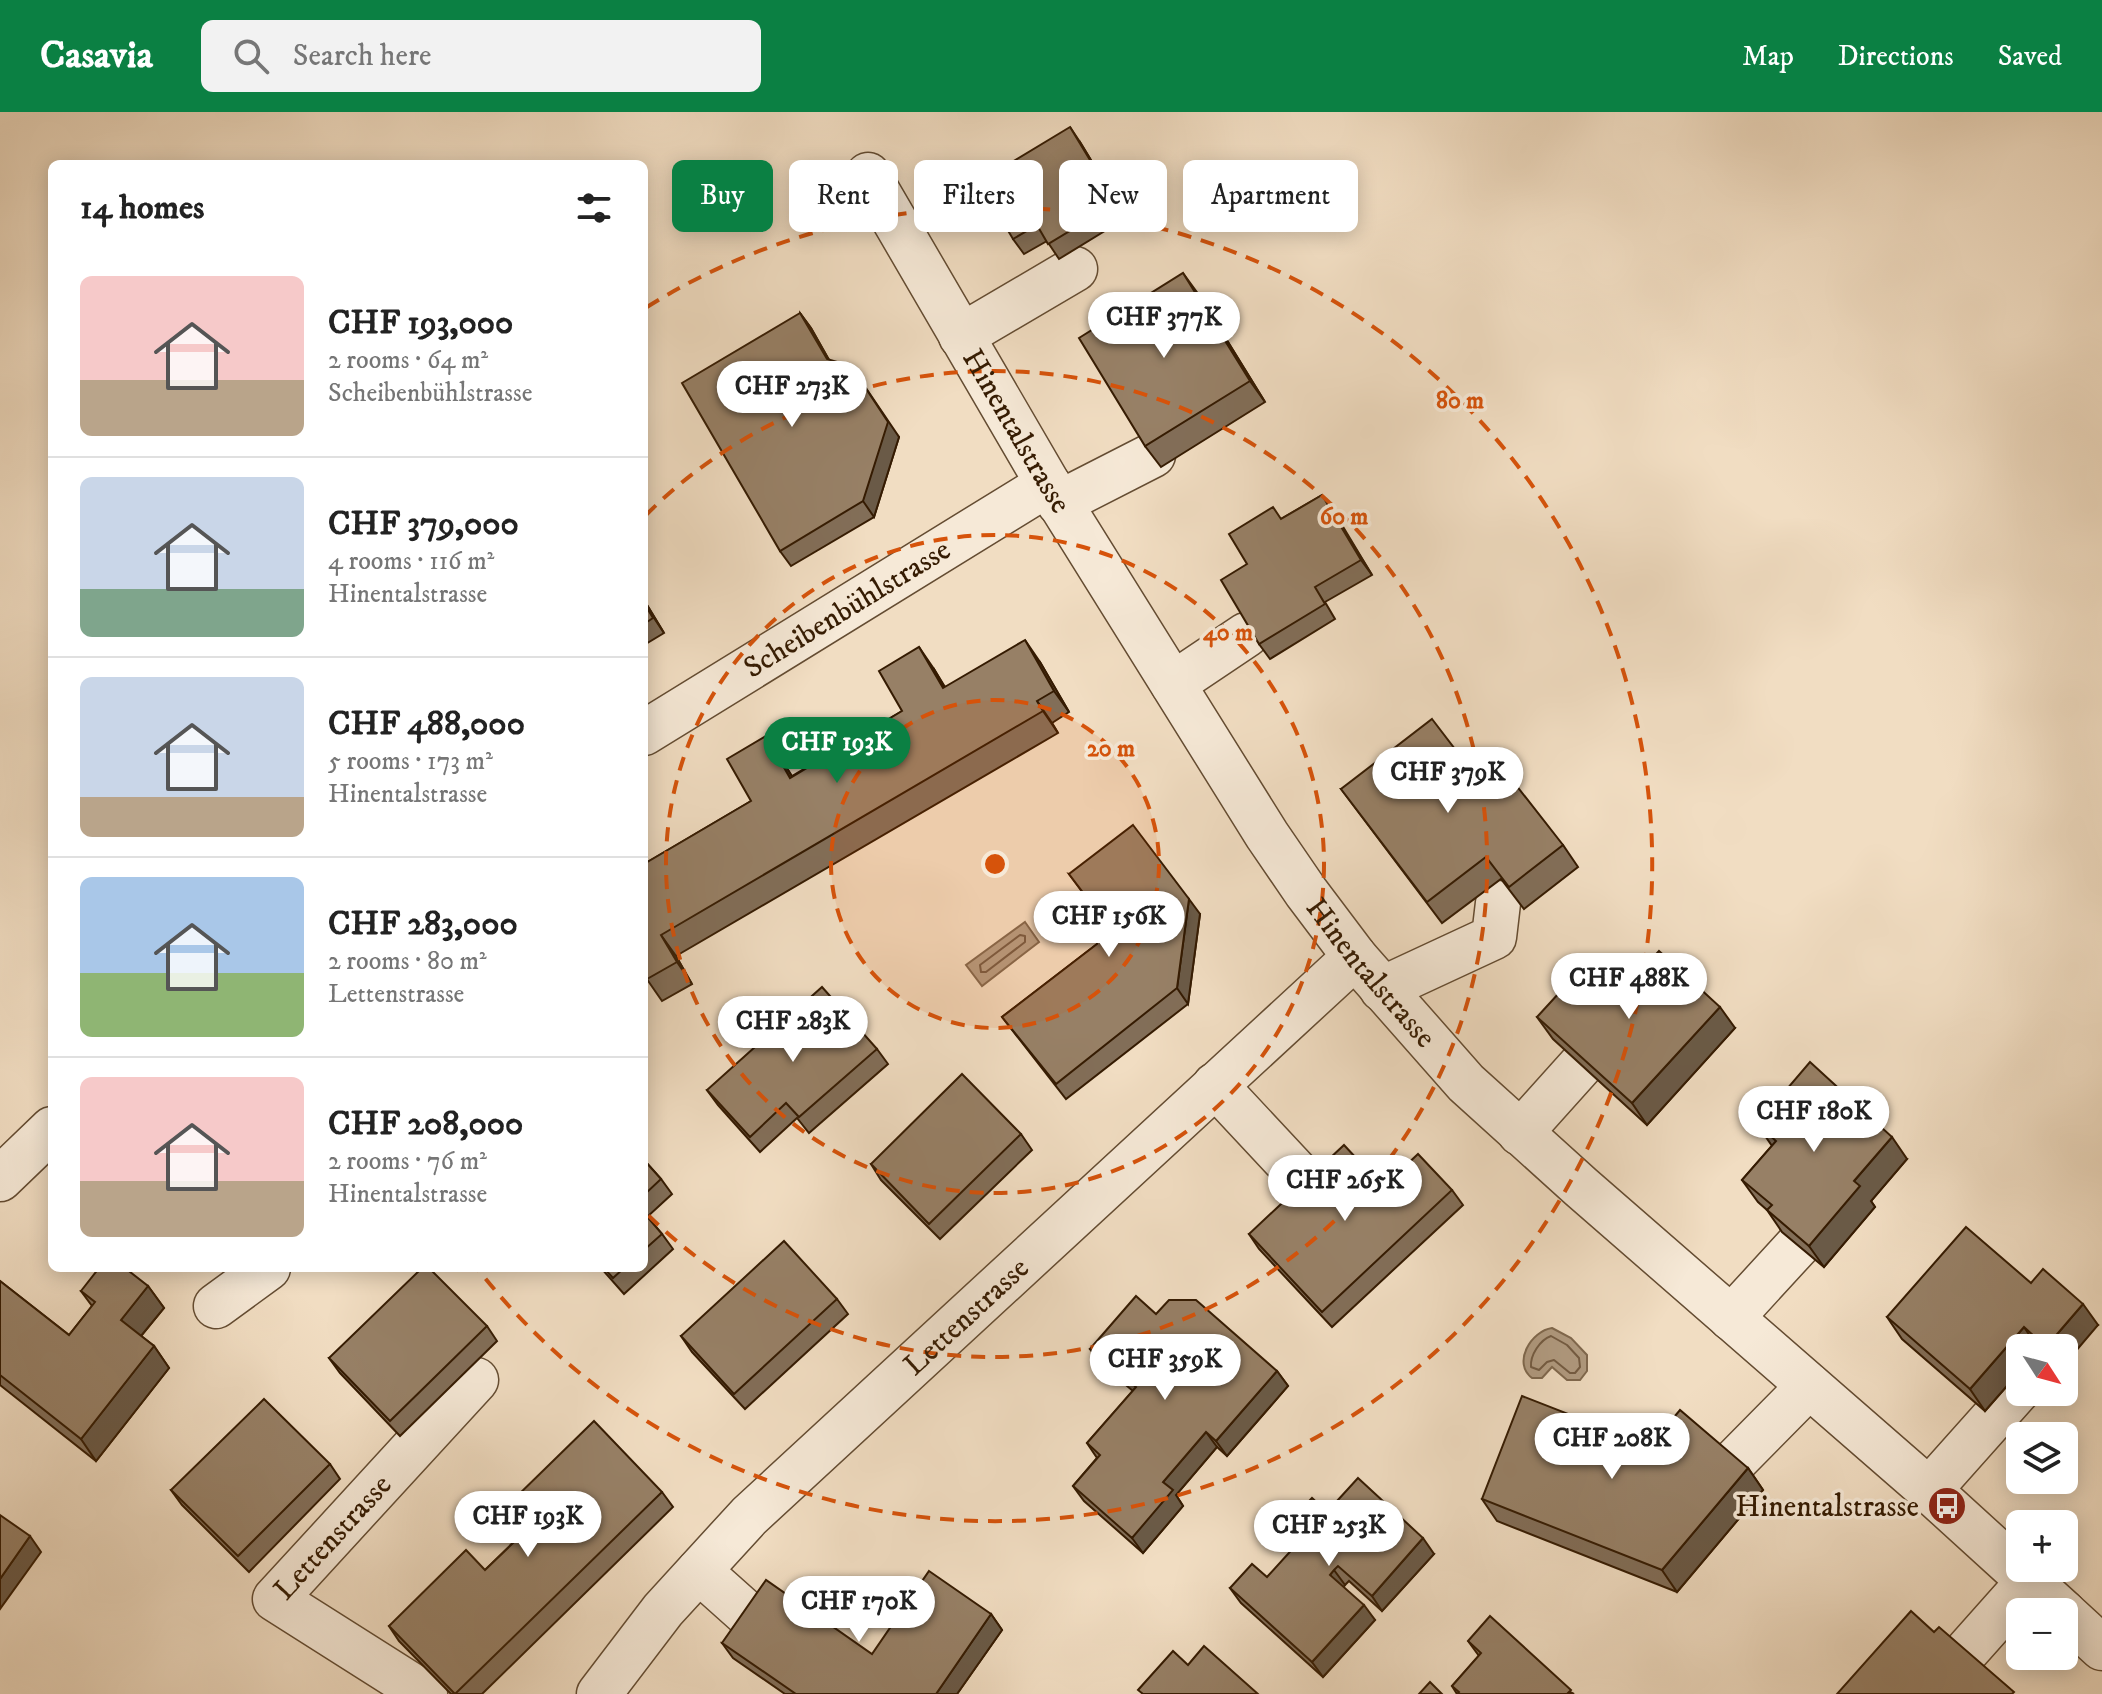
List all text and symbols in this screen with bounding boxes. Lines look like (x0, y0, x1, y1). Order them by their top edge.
search box (201, 20, 761, 92)
text: Casavia (40, 32, 153, 80)
icon: search (229, 34, 273, 78)
text: Search here (293, 38, 431, 75)
text: Map (1742, 39, 1794, 74)
text: Directions (1838, 39, 1954, 74)
text: Saved (1998, 39, 2062, 74)
chip: Buy (672, 160, 773, 232)
chip: Rent (789, 160, 898, 232)
chip: Filters (914, 160, 1043, 232)
chip: New (1059, 160, 1167, 232)
chip: Apartment (1183, 160, 1358, 232)
icon: filters (572, 186, 616, 230)
text: 14 homes (80, 187, 204, 229)
pin: CHF 377K (1081, 292, 1247, 360)
text: CHF 377K (1106, 301, 1222, 334)
text: CHF 193,000 (328, 302, 513, 344)
icon: home (144, 308, 240, 404)
street label: Hinentalstrasse (953, 343, 1078, 520)
text: 2 rooms · 64 m² (328, 344, 488, 377)
pin: CHF 273K (709, 361, 875, 429)
text: CHF 273K (735, 370, 849, 403)
text: Scheibenbühlstrasse (328, 377, 532, 410)
text: 80 m (1436, 386, 1484, 416)
text: 60 m (1320, 502, 1368, 532)
text: CHF 379,000 (328, 503, 519, 545)
icon: home (144, 509, 240, 605)
street label: Scheibenbühlstrasse (737, 532, 958, 687)
text: 4 rooms · 116 m² (328, 545, 494, 578)
text: Hinentalstrasse (328, 578, 487, 611)
text: 40 m (1203, 618, 1253, 648)
text: CHF 488,000 (328, 703, 525, 745)
icon: home (144, 709, 240, 805)
pin: CHF 193K (754, 717, 920, 785)
text: CHF 193K (781, 726, 893, 759)
text: 20 m (1087, 734, 1135, 764)
text: 5 rooms · 173 m² (328, 745, 493, 778)
pin: CHF 379K (1365, 747, 1531, 815)
text: CHF 379K (1390, 756, 1506, 789)
text: Hinentalstrasse (328, 778, 487, 811)
centre of rings (981, 850, 1009, 878)
pin: CHF 156K (1026, 891, 1192, 959)
street label: Hinentalstrasse (1297, 891, 1443, 1056)
text: CHF 156K (1052, 900, 1166, 933)
text: CHF 283,000 (328, 903, 518, 945)
icon: home (144, 909, 240, 1005)
text: 2 rooms · 80 m² (328, 945, 487, 978)
pin: CHF 488K (1546, 953, 1712, 1021)
text: CHF 488K (1569, 962, 1689, 995)
text: Lettenstrasse (328, 978, 464, 1011)
pin: CHF 283K (710, 996, 876, 1064)
text: CHF 283K (736, 1005, 850, 1038)
pin: CHF 180K (1731, 1086, 1897, 1154)
text: CHF 180K (1756, 1095, 1872, 1128)
text: CHF 208,000 (328, 1103, 523, 1145)
icon: home (144, 1109, 240, 1205)
text: 2 rooms · 76 m² (328, 1145, 487, 1178)
pin: CHF 265K (1262, 1155, 1428, 1223)
text: CHF 265K (1286, 1164, 1404, 1197)
text: Hinentalstrasse (328, 1178, 487, 1211)
street label: Lettenstrasse (896, 1250, 1037, 1384)
pin: CHF 359K (1082, 1334, 1248, 1402)
north arrow (2006, 1334, 2078, 1406)
map controls (2006, 1334, 2078, 1670)
text: CHF 359K (1108, 1343, 1222, 1376)
pin: CHF 208K (1529, 1413, 1695, 1481)
text: CHF 208K (1553, 1422, 1671, 1455)
button: layers (2006, 1422, 2078, 1494)
street label: Lettenstrasse (266, 1467, 400, 1608)
bus stop icon: Hinentalstrasse (1926, 1485, 1968, 1527)
place label: Hinentalstrasse (1735, 1489, 1919, 1526)
pin: CHF 193K (445, 1491, 611, 1559)
text: CHF 193K (472, 1500, 584, 1533)
pin: CHF 253K (1246, 1500, 1412, 1568)
text: CHF 253K (1272, 1509, 1386, 1542)
button: + (2006, 1510, 2078, 1582)
pin: CHF 170K (776, 1576, 942, 1644)
text: CHF 170K (801, 1585, 917, 1618)
button: − (2006, 1598, 2078, 1670)

